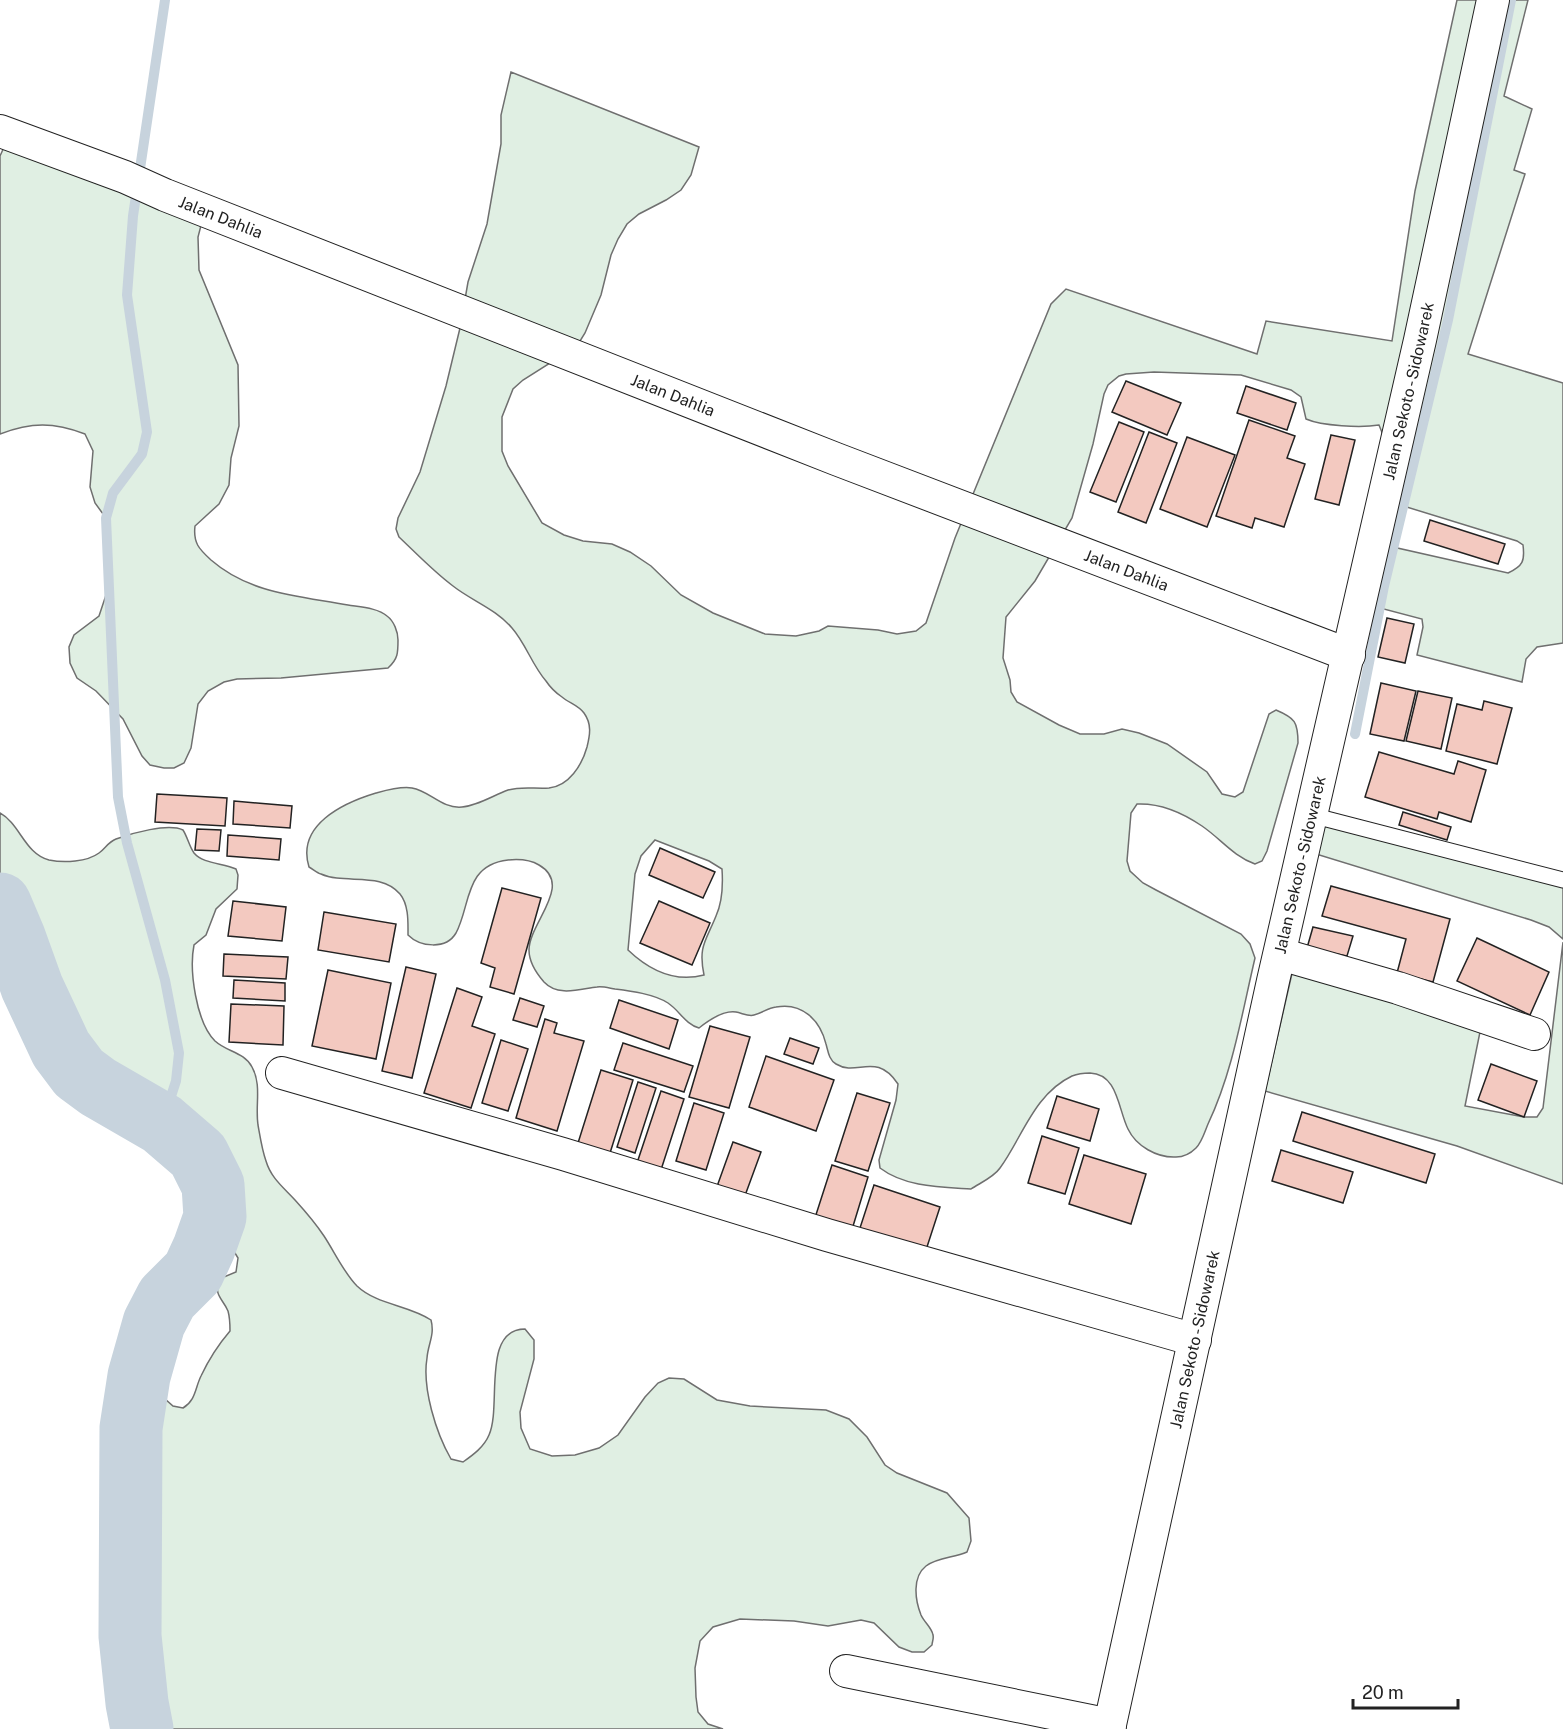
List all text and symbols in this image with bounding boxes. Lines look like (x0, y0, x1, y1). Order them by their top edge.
street label: Jalan Dahlia (176, 192, 266, 242)
street label: Jalan Sekoto - Sidowarek (1379, 300, 1437, 482)
street label: Jalan Dahlia (628, 370, 718, 420)
street label: Jalan Dahlia (1082, 545, 1171, 595)
street label: Jalan Sekoto - Sidowarek (1270, 774, 1329, 956)
street label: Jalan Sekoto - Sidowarek (1166, 1248, 1223, 1430)
scale bar (1353, 1672, 1458, 1710)
text: 20 m (1362, 1682, 1404, 1703)

